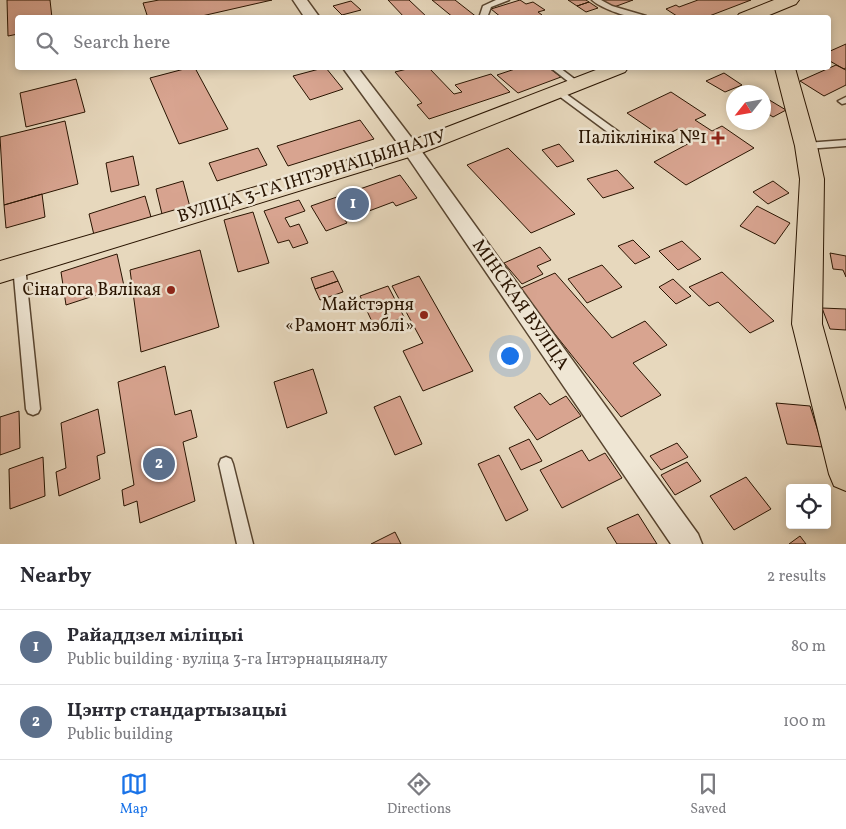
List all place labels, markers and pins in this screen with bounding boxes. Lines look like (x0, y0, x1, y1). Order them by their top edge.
place label: Паліклініка №1 (578, 126, 707, 151)
marker: Паліклініка №1 (711, 131, 725, 145)
pin: 1 (337, 185, 369, 223)
place label: Сінагога Вялікая (22, 278, 161, 303)
marker: Сінагога Вялікая (165, 284, 177, 296)
place label: Майстэрня «Рамонт мэблі» (285, 293, 414, 339)
marker: Майстэрня «Рамонт мэблі» (418, 309, 430, 321)
pin: 2 (143, 445, 175, 483)

